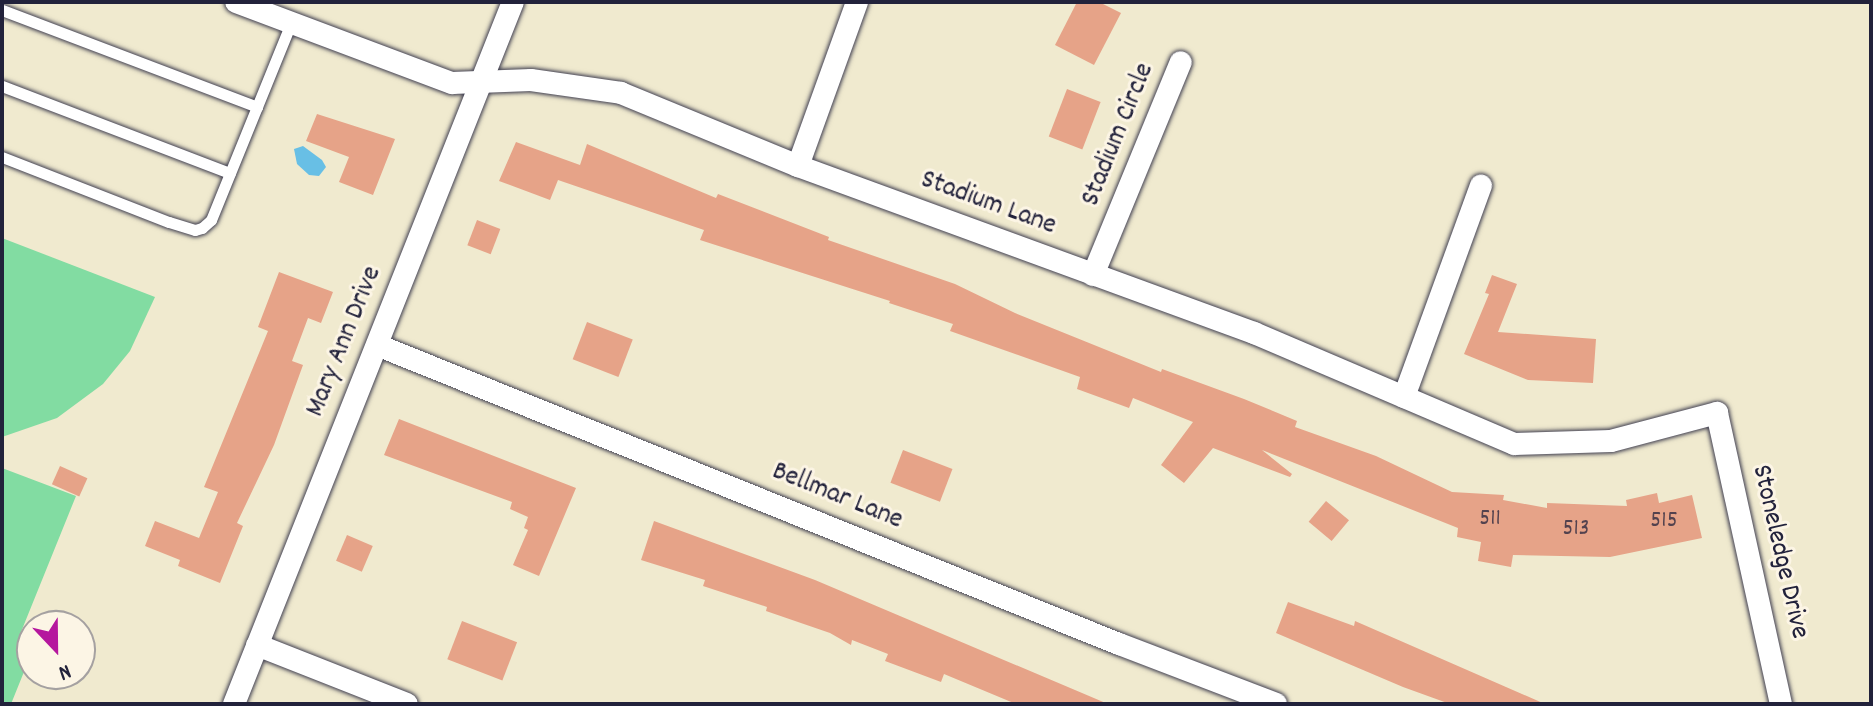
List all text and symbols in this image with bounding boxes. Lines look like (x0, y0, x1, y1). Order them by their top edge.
street label: Stadium Circle (1075, 59, 1163, 211)
street label: Stadium Lane (916, 164, 1060, 244)
street label: Mary Ann Drive (300, 262, 390, 422)
street label: Bellmar Lane (767, 456, 907, 538)
street label: Stoneledge Drive (1743, 462, 1815, 642)
house number: 511 (1479, 506, 1501, 534)
house number: 515 (1650, 508, 1678, 536)
house number: 513 (1562, 516, 1590, 544)
north arrow (16, 610, 96, 690)
text: N (54, 654, 75, 687)

